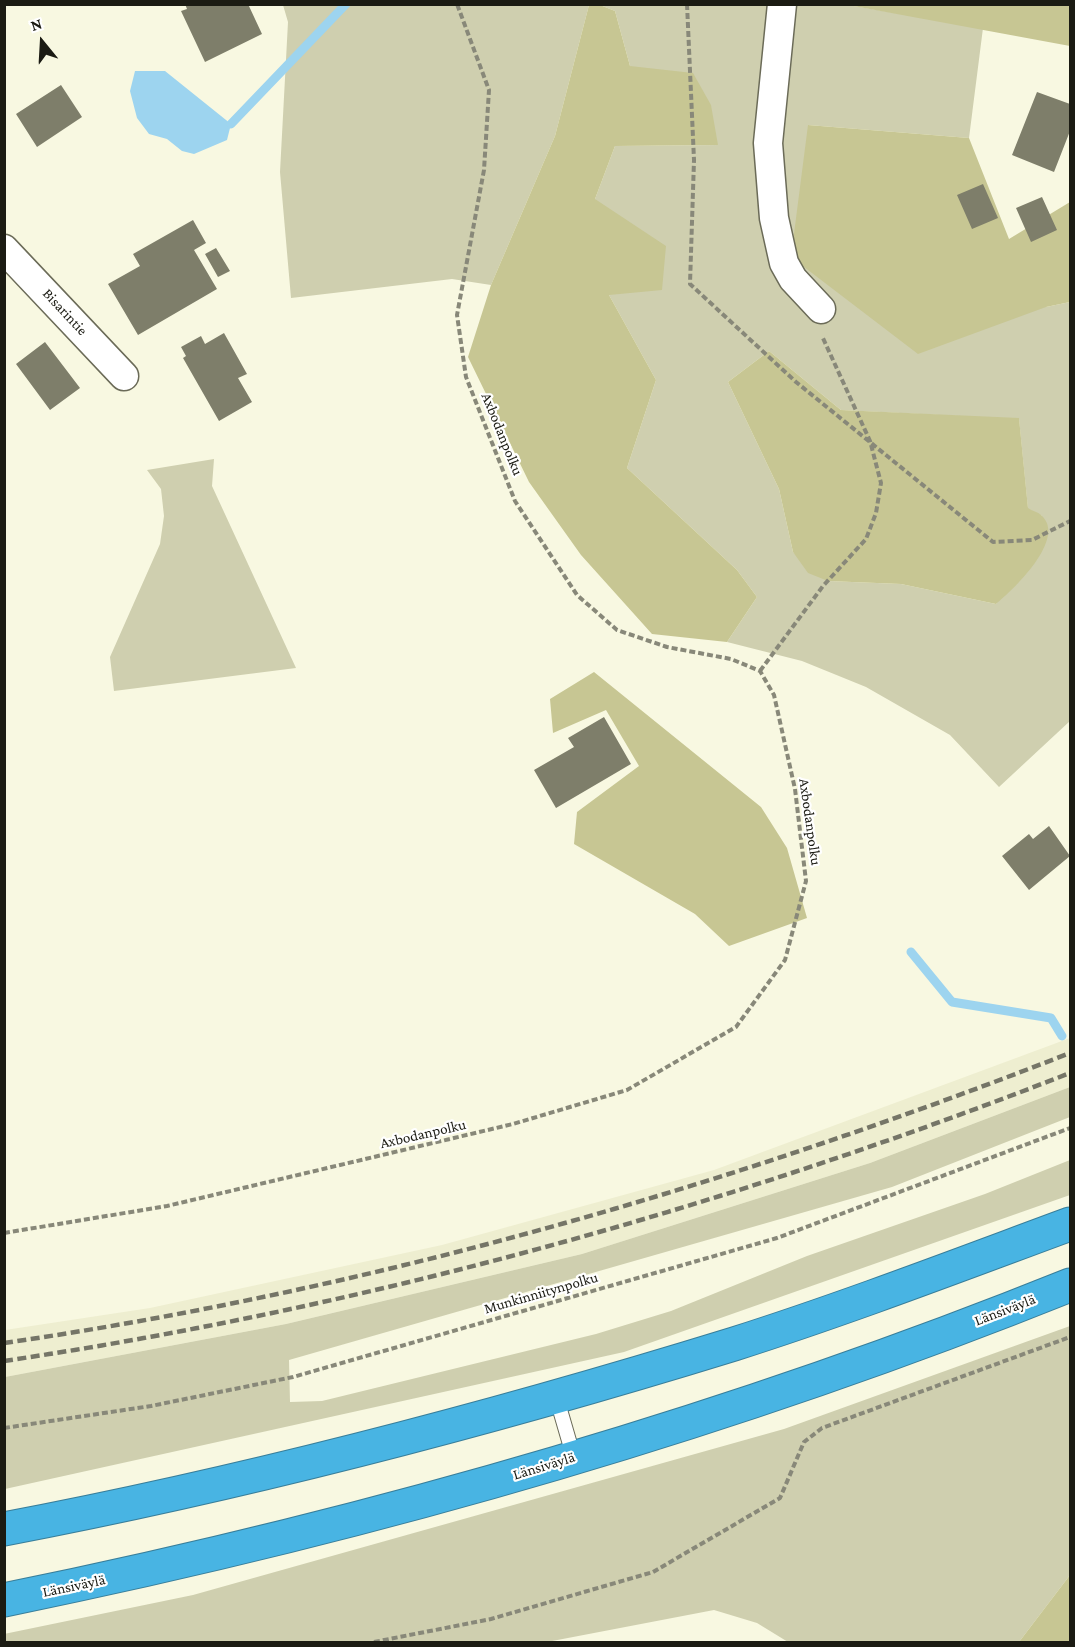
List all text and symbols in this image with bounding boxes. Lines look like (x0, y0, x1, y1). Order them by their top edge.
north arrow (12, 12, 72, 72)
text: N (28, 15, 44, 34)
street label: Bisarintie (39, 285, 91, 339)
street label: Axbodanpolku (477, 390, 527, 478)
street label: Axbodanpolku (795, 777, 825, 867)
street label: Axbodanpolku (378, 1115, 468, 1153)
street label: Munkinniitynpolku (482, 1268, 600, 1318)
street label: Länsiväylä (972, 1290, 1038, 1330)
street label: Länsiväylä (511, 1448, 577, 1484)
street label: Länsiväylä (41, 1571, 107, 1601)

